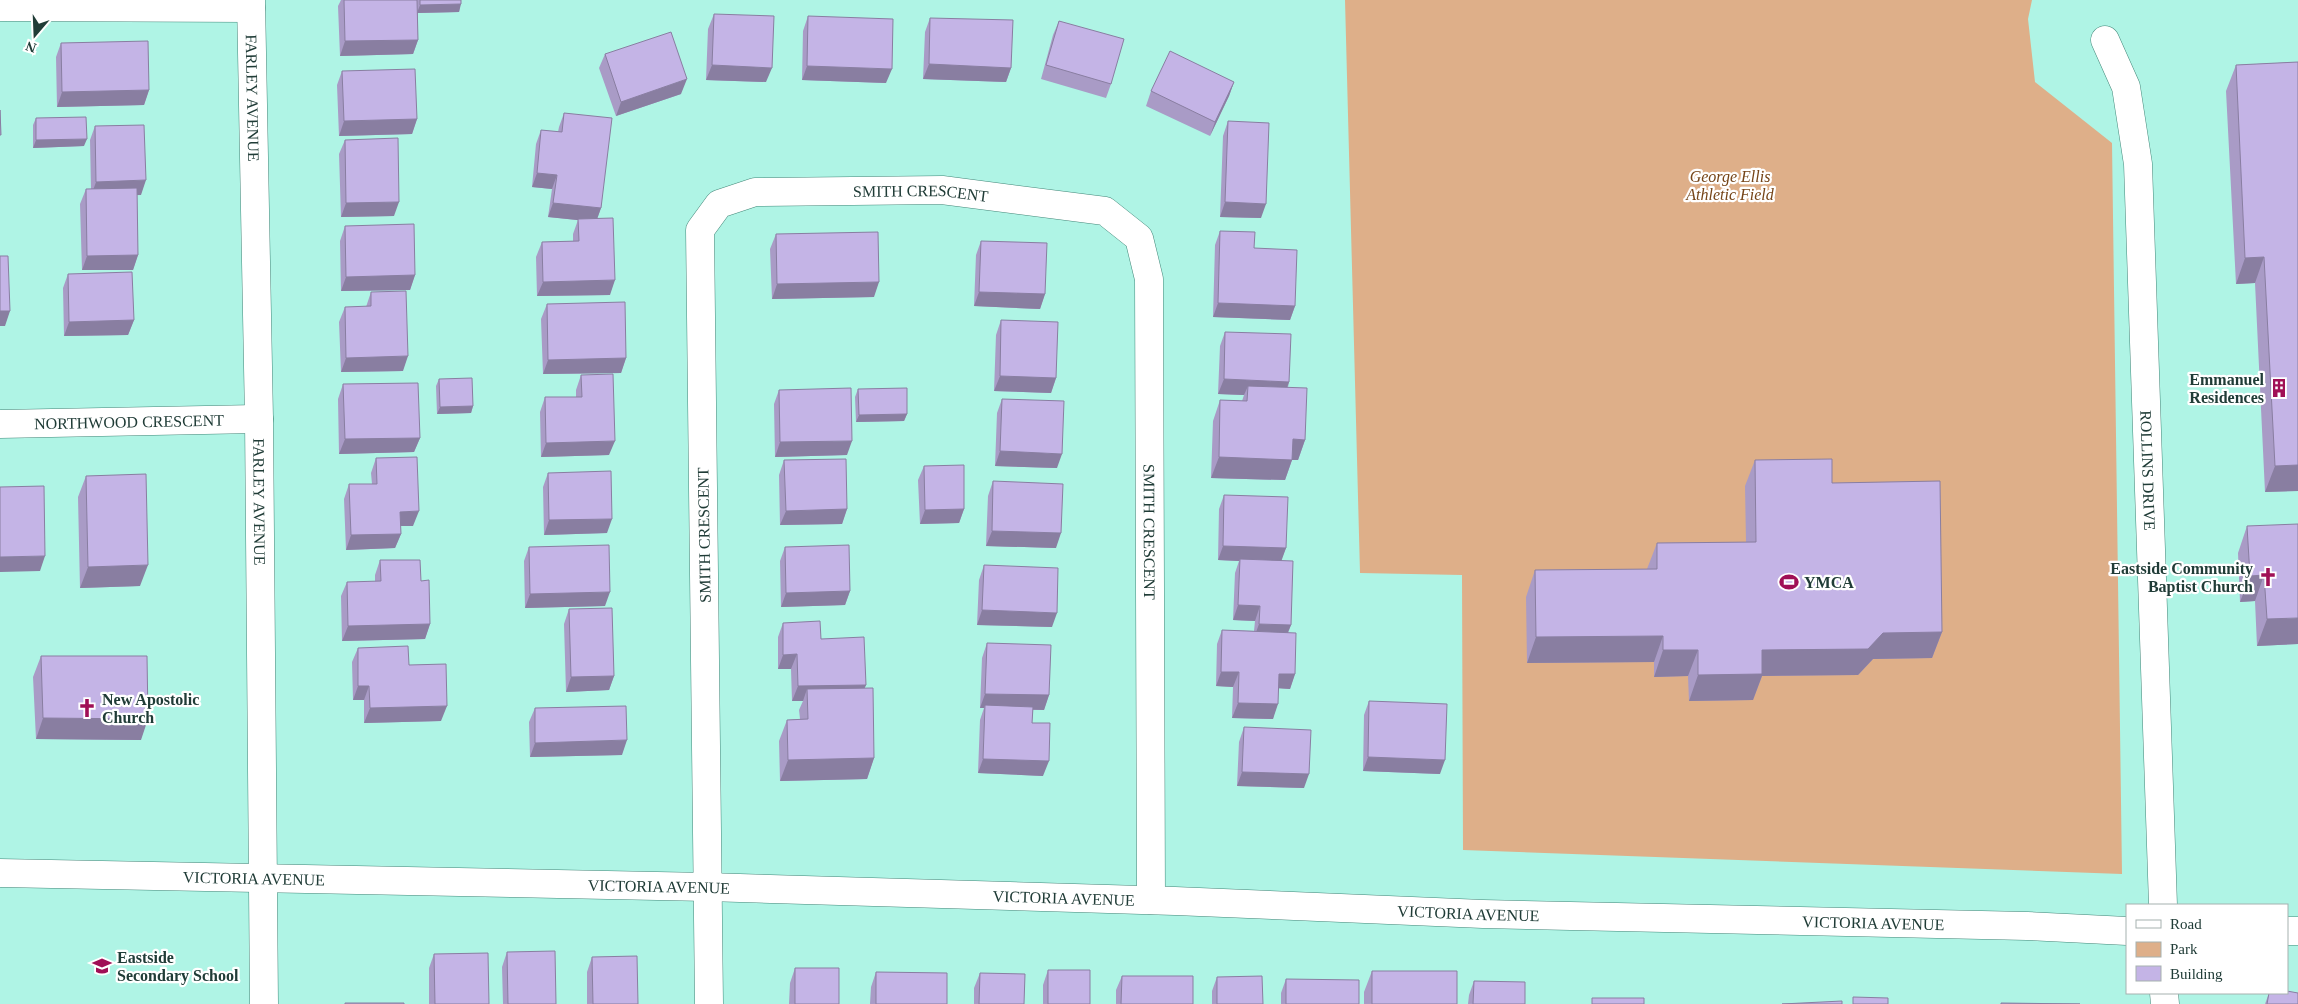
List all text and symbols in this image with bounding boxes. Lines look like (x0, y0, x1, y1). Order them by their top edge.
north arrow (10, 10, 60, 60)
street label: FARLEY AVENUE (243, 34, 263, 162)
text: N (24, 38, 38, 56)
park label: George Ellis Athletic Field (1685, 168, 1775, 203)
street label: SMITH CRESCENT (853, 181, 990, 204)
place label: Emmanuel Residences (2189, 371, 2265, 406)
building icon: Emmanuel Residences (2268, 377, 2290, 399)
street label: ROLLINS DRIVE (2138, 410, 2159, 531)
street label: NORTHWOOD CRESCENT (34, 411, 224, 432)
street label: FARLEY AVENUE (251, 438, 269, 566)
street label: SMITH CRESCENT (1141, 464, 1159, 600)
street label: SMITH CRESCENT (694, 467, 714, 603)
place label: Eastside Community Baptist Church (2110, 560, 2253, 596)
church icon: Eastside Community Baptist Church (2257, 566, 2279, 588)
sports icon: YMCA (1778, 571, 1800, 593)
place label: YMCA (1804, 574, 1854, 591)
place label: New Apostolic Church (102, 691, 199, 726)
church icon: New Apostolic Church (76, 697, 98, 719)
street label: VICTORIA AVENUE (183, 868, 325, 888)
street label: VICTORIA AVENUE (588, 876, 730, 896)
street label: VICTORIA AVENUE (992, 887, 1135, 908)
street label: VICTORIA AVENUE (1397, 902, 1540, 924)
legend (2126, 904, 2288, 994)
street label: VICTORIA AVENUE (1802, 913, 1945, 933)
text: Road (2170, 916, 2202, 932)
text: Park (2170, 941, 2198, 957)
place label: Eastside Secondary School (117, 949, 239, 985)
school or university icon: Eastside Secondary School (91, 955, 113, 977)
text: Building (2170, 966, 2223, 982)

